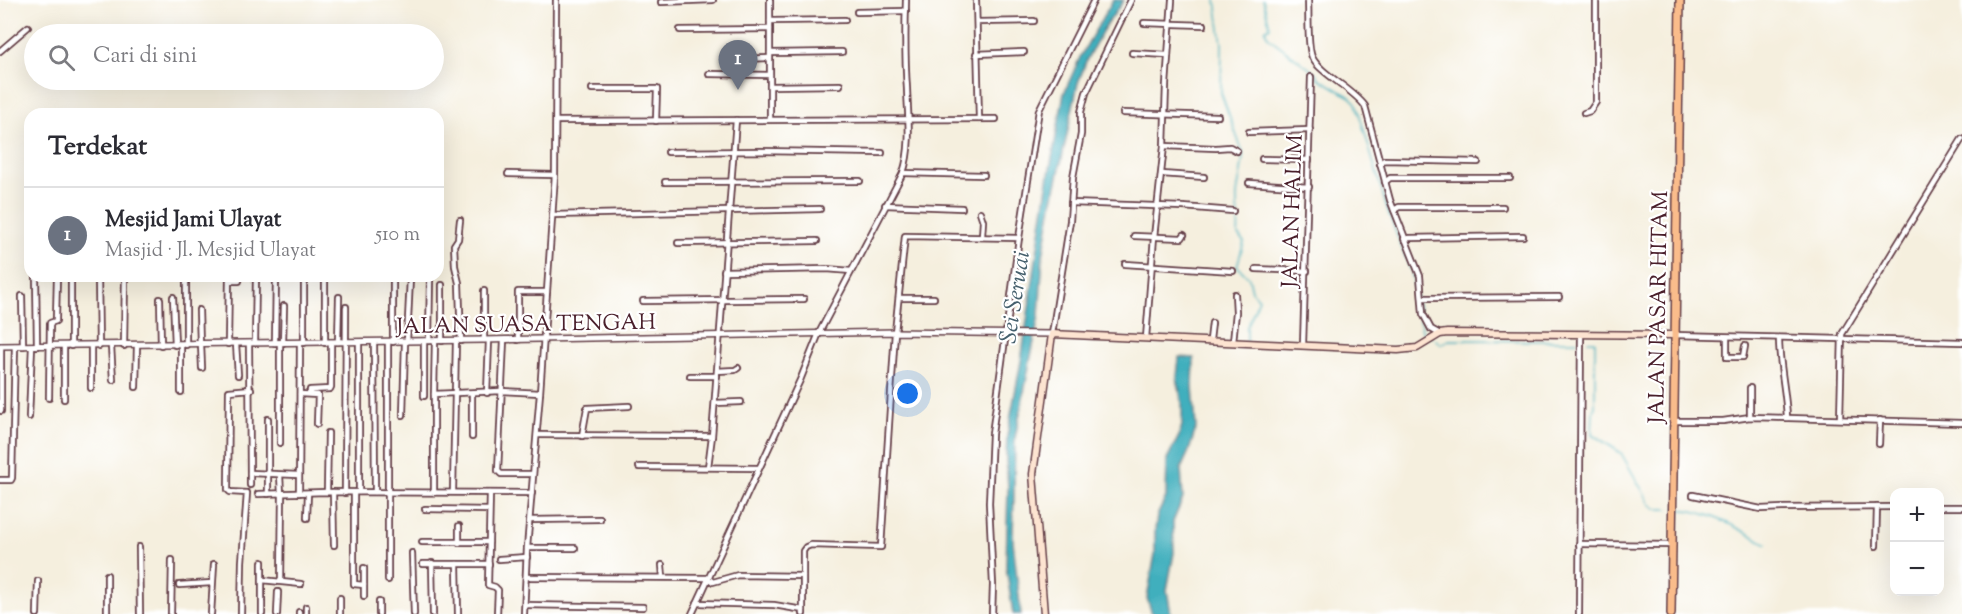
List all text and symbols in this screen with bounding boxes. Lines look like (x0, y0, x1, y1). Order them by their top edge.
search box (24, 24, 444, 90)
pin: 1 (718, 40, 758, 90)
icon: search (45, 41, 78, 74)
text: Cari di sini (93, 41, 197, 73)
text: Terdekat (48, 129, 147, 166)
street label: JALAN HALIM (1275, 134, 1313, 289)
street label: JALAN PASAR HITAM (1642, 190, 1678, 425)
text: Mesjid Jami Ulayat (105, 205, 281, 237)
text: 1 (64, 221, 71, 250)
text: 510 m (375, 221, 420, 250)
text: Masjid · Jl. Mesjid Ulayat (105, 237, 316, 266)
water label: Sei Seruai (992, 249, 1040, 346)
street label: JALAN SUASA TENGAH (395, 308, 656, 344)
your location (893, 379, 922, 408)
map controls (1890, 488, 1944, 596)
button: + (1890, 488, 1944, 542)
button: − (1890, 542, 1944, 596)

